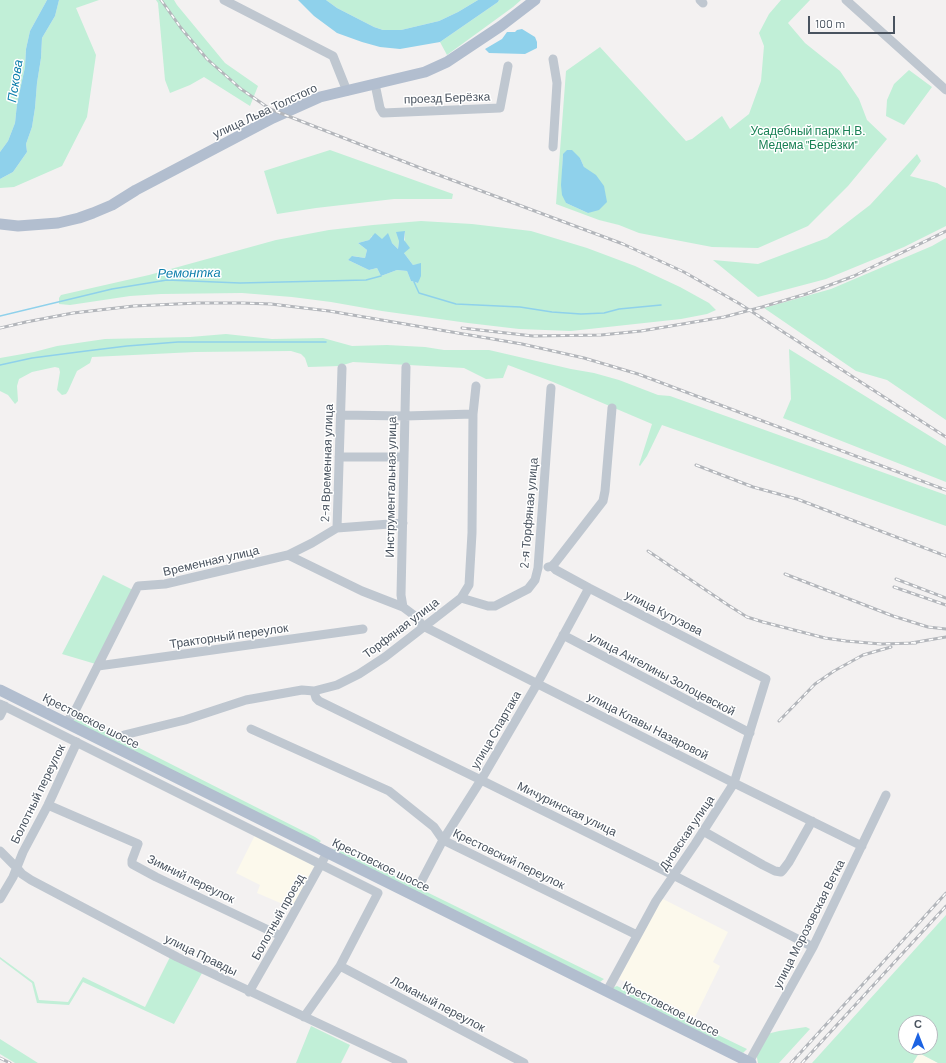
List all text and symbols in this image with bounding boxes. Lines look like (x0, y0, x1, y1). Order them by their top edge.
scale bar (810, 8, 897, 34)
text: 100 m (815, 16, 845, 30)
water label: Пскова (4, 59, 26, 103)
street label: улица Льва Толстого (211, 81, 319, 141)
street label: проезд Берёзка (404, 89, 490, 107)
park label: Усадебный парк Н.В. Медема "Берёзки" (750, 124, 866, 152)
water label: Ремонтка (157, 265, 221, 281)
street label: 2-я Временная улица (318, 404, 336, 522)
street label: Инструментальная улица (383, 416, 399, 558)
street label: 2-я Торфяная улица (517, 457, 541, 569)
street label: Временная улица (162, 543, 260, 579)
street label: улица Кутузова (623, 587, 705, 639)
street label: Торфяная улица (360, 595, 442, 661)
street label: Тракторный переулок (169, 621, 289, 651)
street label: улица Ангелины Золоцевской (586, 629, 738, 719)
street label: улица Спартака (468, 688, 524, 772)
street label: улица Клавы Назаровой (585, 689, 711, 763)
street label: Крестовское шоссе (40, 690, 142, 752)
street label: Болотный переулок (8, 742, 68, 846)
street label: Мичуринская улица (515, 779, 619, 839)
street label: Дновская улица (656, 793, 718, 873)
street label: Крестовский переулок (451, 826, 567, 892)
street label: Крестовское шоссе (330, 835, 432, 895)
street label: Зимний переулок (145, 852, 237, 906)
street label: улица Морозовская Ветка (770, 857, 848, 991)
street label: Болотный проезд (248, 871, 308, 963)
street label: улица Правды (162, 931, 240, 979)
street label: Ломаный переулок (388, 973, 488, 1035)
street label: Крестовское шоссе (620, 978, 722, 1040)
north arrow (898, 1015, 938, 1055)
text: С (914, 1017, 922, 1030)

